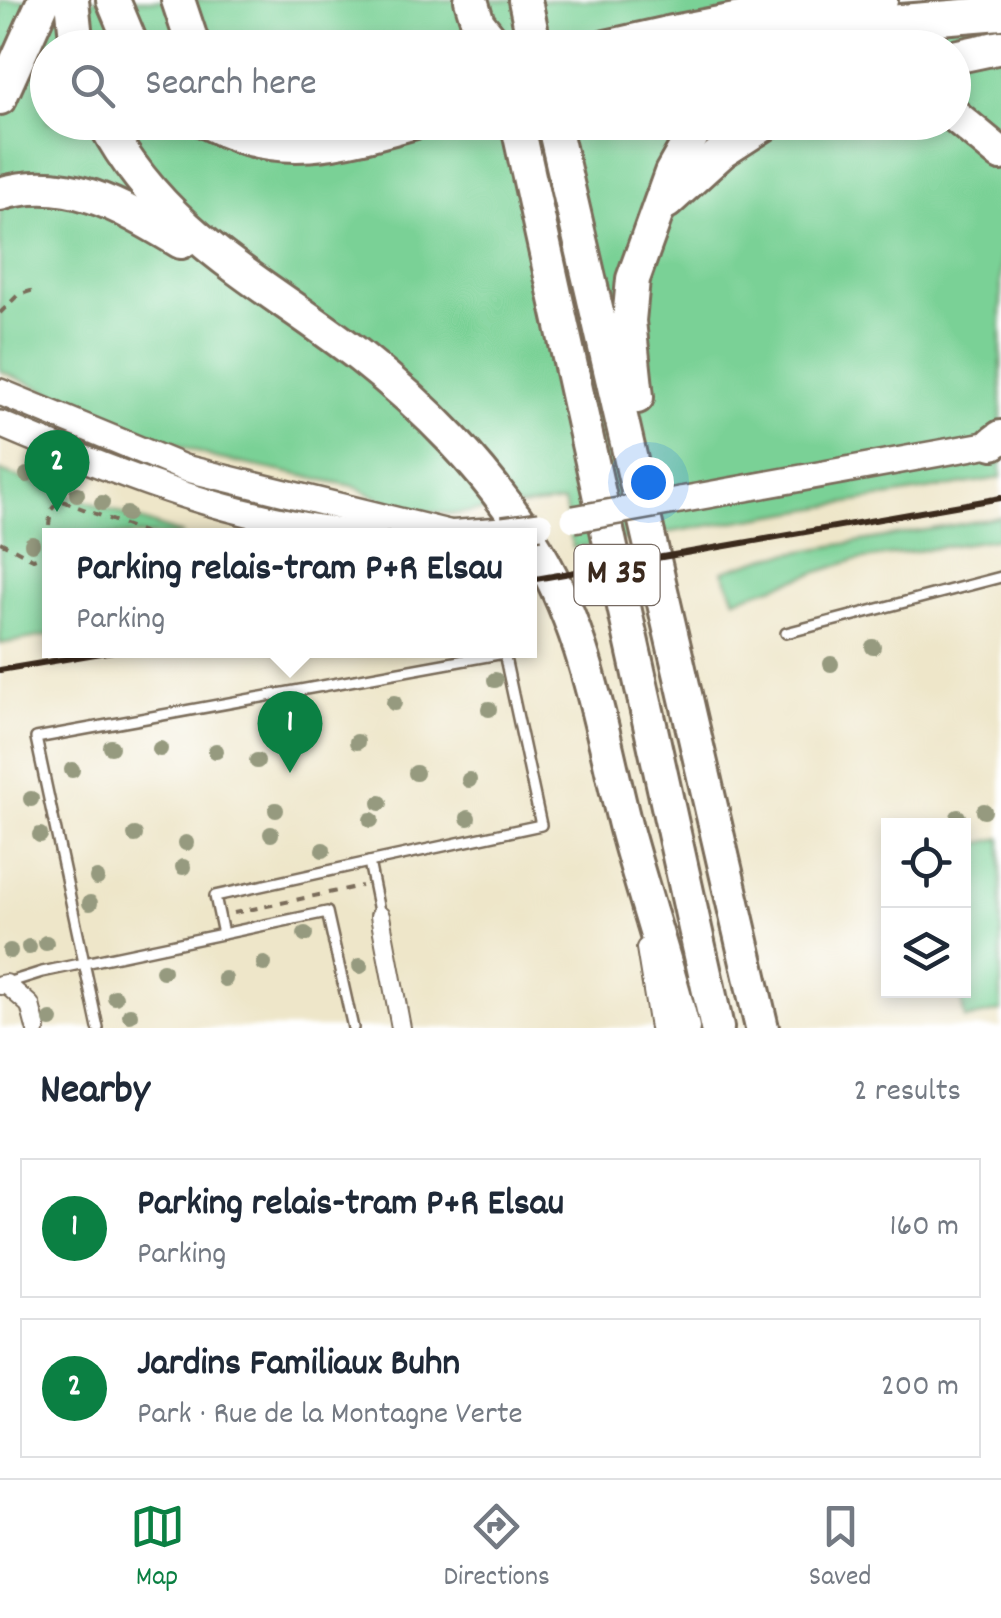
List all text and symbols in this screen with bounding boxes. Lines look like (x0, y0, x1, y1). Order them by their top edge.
search box (30, 30, 971, 140)
icon: search (65, 58, 120, 113)
text: Search here (145, 58, 317, 113)
pin: 2 (24, 430, 90, 512)
your location (623, 457, 674, 508)
popup (42, 528, 537, 658)
text: Parking relais-tram P+R Elsau (76, 543, 503, 598)
road number: M 35 (574, 545, 660, 605)
text: Parking (76, 598, 165, 644)
pin: 1 (258, 690, 322, 773)
map controls (881, 818, 971, 998)
button: locate (881, 818, 971, 908)
button: layers (881, 908, 971, 998)
text: Nearby (40, 1063, 150, 1123)
text: 2 results (854, 1070, 961, 1116)
text: Parking relais-tram P+R Elsau (137, 1178, 564, 1233)
text: 1 (71, 1205, 78, 1251)
text: 160 m (890, 1205, 959, 1251)
text: Parking (137, 1233, 226, 1279)
text: Jardins Familiaux Buhn (137, 1338, 460, 1393)
text: 2 (68, 1365, 81, 1411)
text: 200 m (881, 1365, 959, 1411)
text: Park · Rue de la Montagne Verte (137, 1393, 523, 1439)
tab: Map (130, 1499, 185, 1599)
tab: Directions (444, 1499, 550, 1599)
tab: Saved (809, 1499, 871, 1599)

